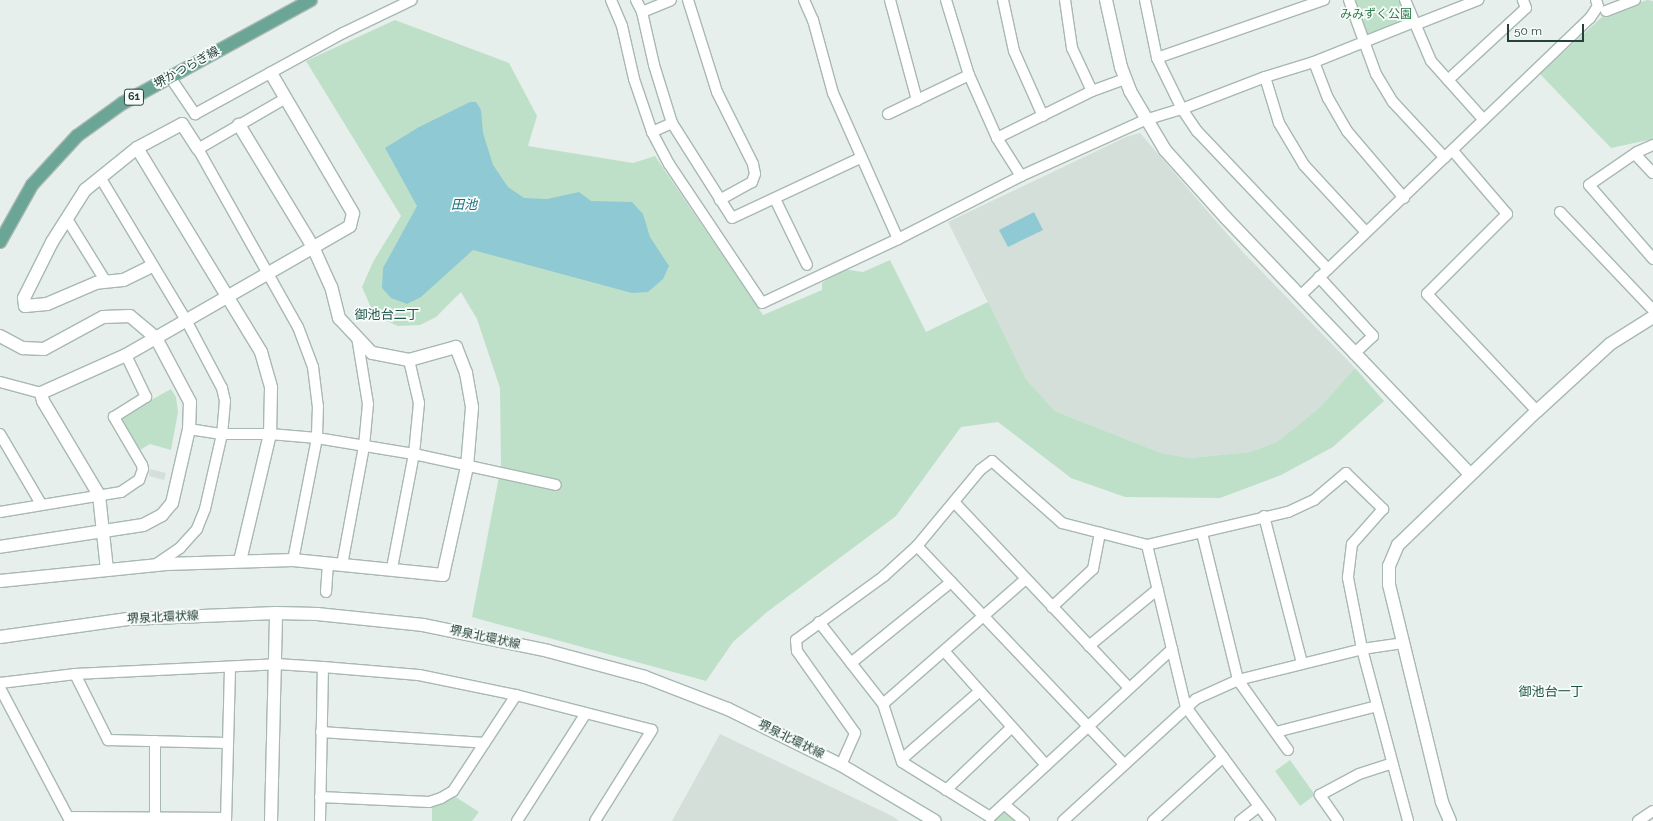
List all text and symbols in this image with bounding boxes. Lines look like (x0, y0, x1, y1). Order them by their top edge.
park label: みみずく公園 (1340, 8, 1412, 22)
scale bar (1509, 16, 1586, 42)
text: 50 m (1514, 24, 1542, 38)
street label: 堺かつらぎ線 (152, 44, 222, 92)
road number: 61 (123, 88, 145, 106)
water label: 田池 (451, 197, 477, 213)
district label: 御池台二丁 (355, 307, 419, 323)
street label: 堺泉北環状線 (127, 609, 199, 627)
street label: 堺泉北環状線 (448, 623, 522, 653)
district label: 御池台一丁 (1519, 684, 1583, 700)
street label: 堺泉北環状線 (755, 718, 827, 762)

